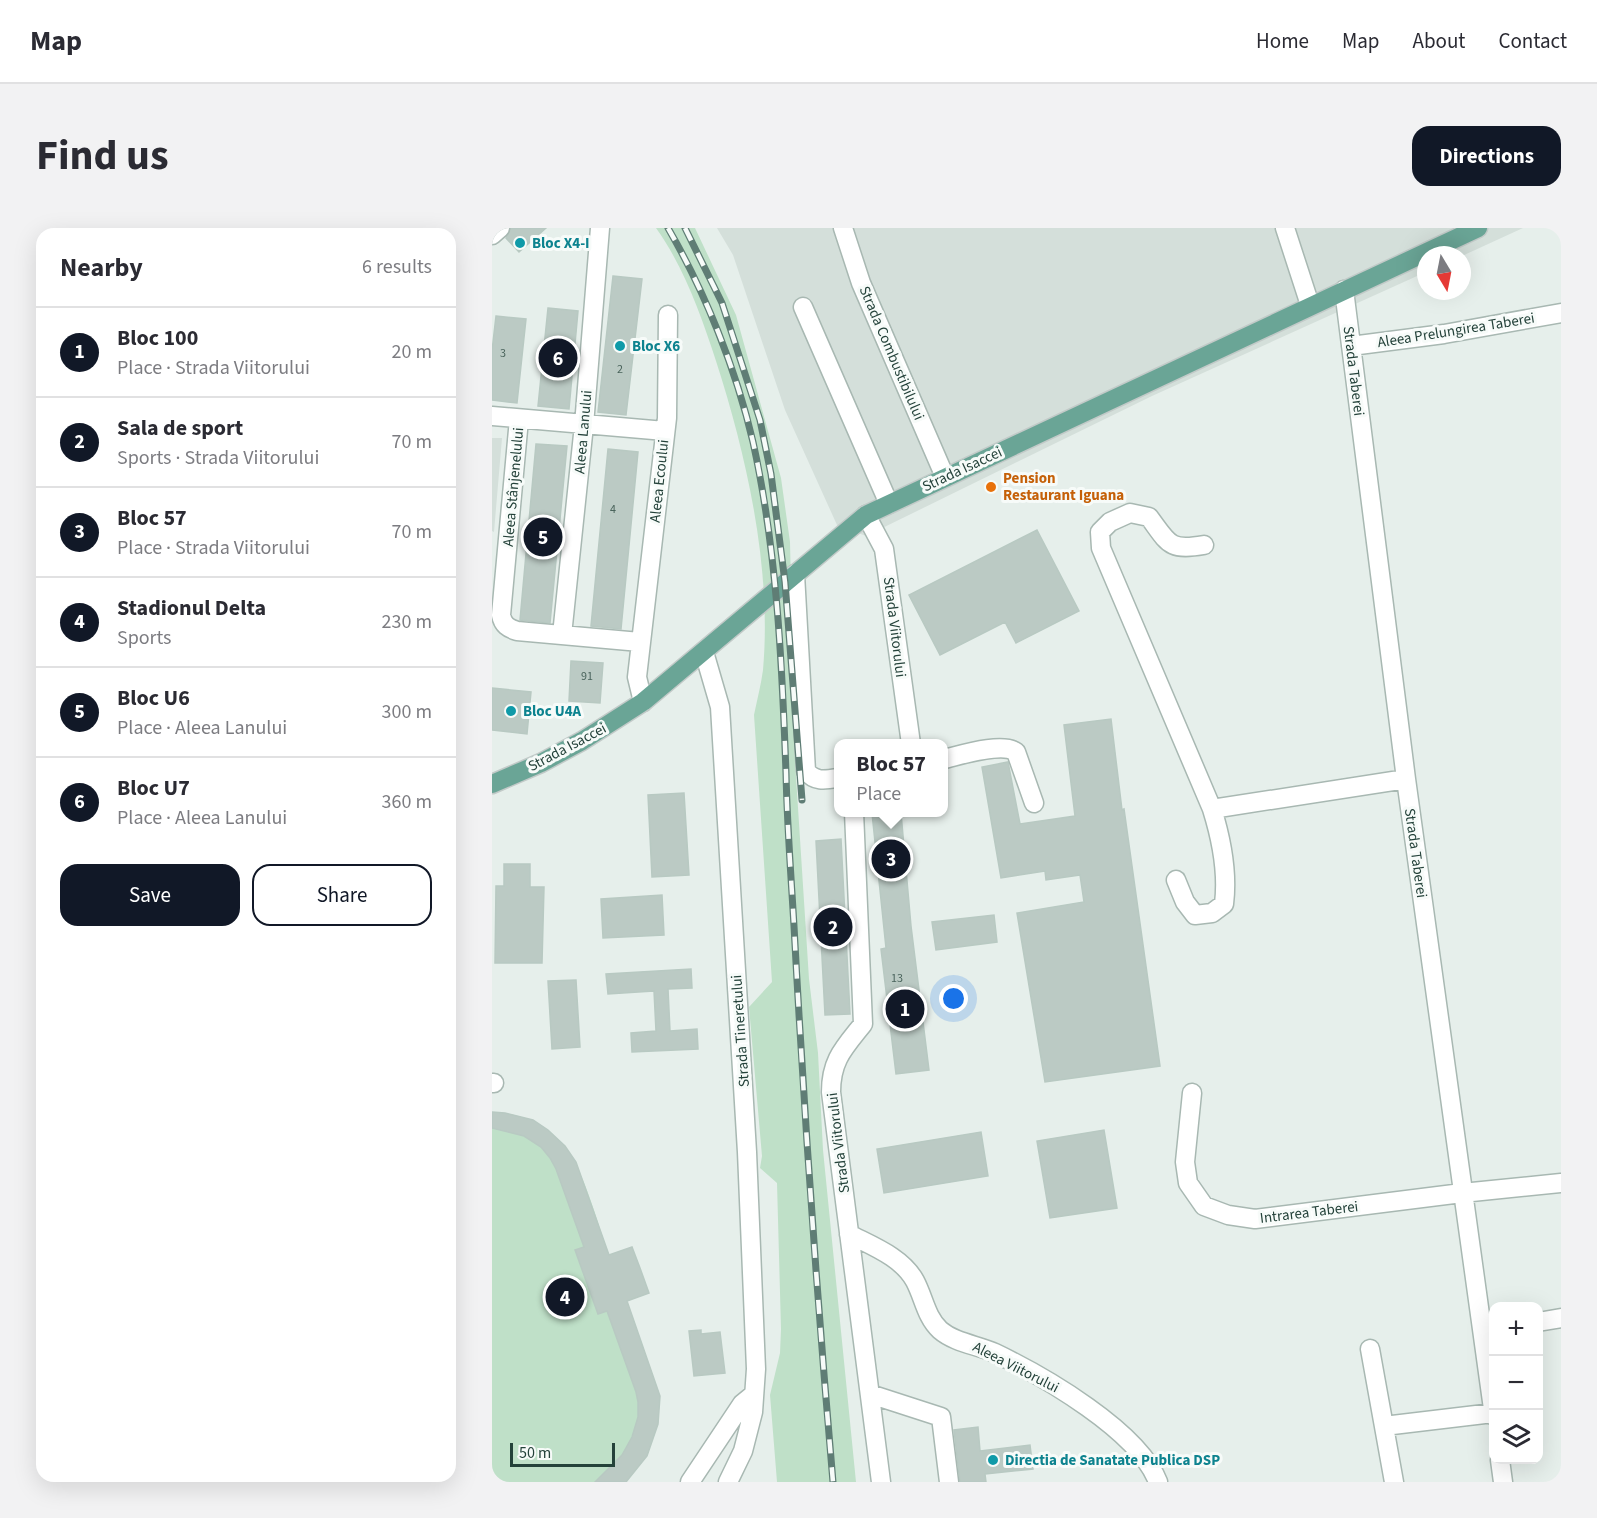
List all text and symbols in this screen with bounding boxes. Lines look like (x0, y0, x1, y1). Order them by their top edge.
text: Map (30, 21, 82, 61)
text: Home (1256, 26, 1309, 56)
text: Map (1342, 26, 1380, 56)
text: About (1413, 26, 1465, 56)
text: Contact (1498, 26, 1567, 56)
text: Find us (36, 126, 169, 186)
button: Directions (1412, 126, 1561, 186)
place label: Bloc X4-I (532, 233, 590, 254)
marker: Bloc X4-I (513, 236, 527, 250)
north arrow (1417, 246, 1471, 300)
text: Nearby (60, 249, 143, 286)
text: 6 results (362, 253, 432, 281)
street label: Strada Combustibilului (854, 283, 929, 424)
street label: Aleea Prelungirea Taberei (1376, 308, 1536, 353)
text: Bloc 100 (117, 322, 198, 354)
street label: Strada Taberei (1338, 325, 1369, 417)
pin: 6 (538, 336, 578, 380)
place label: Bloc X6 (632, 336, 680, 357)
text: 1 (74, 338, 85, 366)
text: 20 m (392, 338, 432, 366)
marker: Bloc X6 (613, 339, 627, 353)
house number: 3 (500, 345, 506, 362)
text: Place · Strada Viitorului (117, 354, 310, 382)
house number: 2 (617, 361, 623, 378)
street label: Aleea Lanului (569, 389, 598, 475)
text: Sala de sport (117, 412, 243, 444)
street label: Aleea Stânjenelului (498, 426, 529, 548)
text: 2 (74, 428, 85, 456)
text: 70 m (392, 428, 432, 456)
street label: Aleea Ecoului (645, 438, 674, 524)
street label: Strada Isaccei (919, 442, 1006, 497)
text: Sports · Strada Viitorului (117, 444, 319, 472)
place label: Pension Restaurant Iguana (1003, 468, 1124, 506)
marker: Pension Restaurant Iguana (984, 480, 998, 494)
house number: 4 (610, 501, 616, 518)
text: Bloc 57 (117, 502, 187, 534)
pin: 5 (524, 514, 562, 560)
text: 3 (74, 518, 85, 546)
text: 70 m (392, 518, 432, 546)
text: Place · Strada Viitorului (117, 534, 310, 562)
street label: Strada Viitorului (878, 576, 911, 679)
text: Stadionul Delta (117, 592, 266, 624)
text: 4 (74, 608, 85, 636)
text: 230 m (382, 608, 432, 636)
text: Sports (117, 624, 172, 652)
house number: 91 (581, 668, 593, 685)
text: Bloc U6 (117, 682, 190, 714)
text: 5 (74, 698, 85, 726)
text: 300 m (382, 698, 432, 726)
place label: Bloc U4A (523, 701, 582, 722)
marker: Bloc U4A (504, 704, 518, 718)
text: Place · Aleea Lanului (117, 714, 287, 742)
street label: Strada Isaccei (524, 718, 610, 777)
popup (834, 739, 948, 817)
text: Bloc 57 (856, 748, 926, 780)
text: Bloc U7 (117, 772, 190, 804)
text: Place (856, 780, 901, 808)
text: 6 (74, 788, 85, 816)
text: 360 m (382, 788, 432, 816)
text: Place · Aleea Lanului (117, 804, 287, 832)
street label: Strada Taberei (1399, 807, 1432, 899)
pin: 3 (872, 836, 910, 882)
button: Save (60, 864, 240, 926)
button: Share (252, 864, 432, 926)
pin: 2 (814, 904, 852, 950)
house number: 13 (891, 970, 903, 987)
street label: Strada Tineretului (726, 974, 755, 1088)
your location (939, 984, 968, 1013)
pin: 1 (886, 986, 924, 1032)
street label: Strada Viitorului (822, 1091, 855, 1194)
street label: Intrarea Taberei (1259, 1196, 1359, 1229)
pin: 4 (546, 1274, 584, 1320)
map controls (1489, 1302, 1543, 1464)
button: + (1489, 1302, 1543, 1356)
street label: Aleea Viitorului (969, 1337, 1063, 1398)
button: − (1489, 1356, 1543, 1410)
button: layers (1489, 1410, 1543, 1464)
scale bar (510, 1440, 615, 1468)
text: 50 m (519, 1442, 551, 1464)
place label: Directia de Sanatate Publica DSP (1005, 1450, 1220, 1471)
marker: Directia de Sanatate Publica DSP (986, 1453, 1000, 1467)

